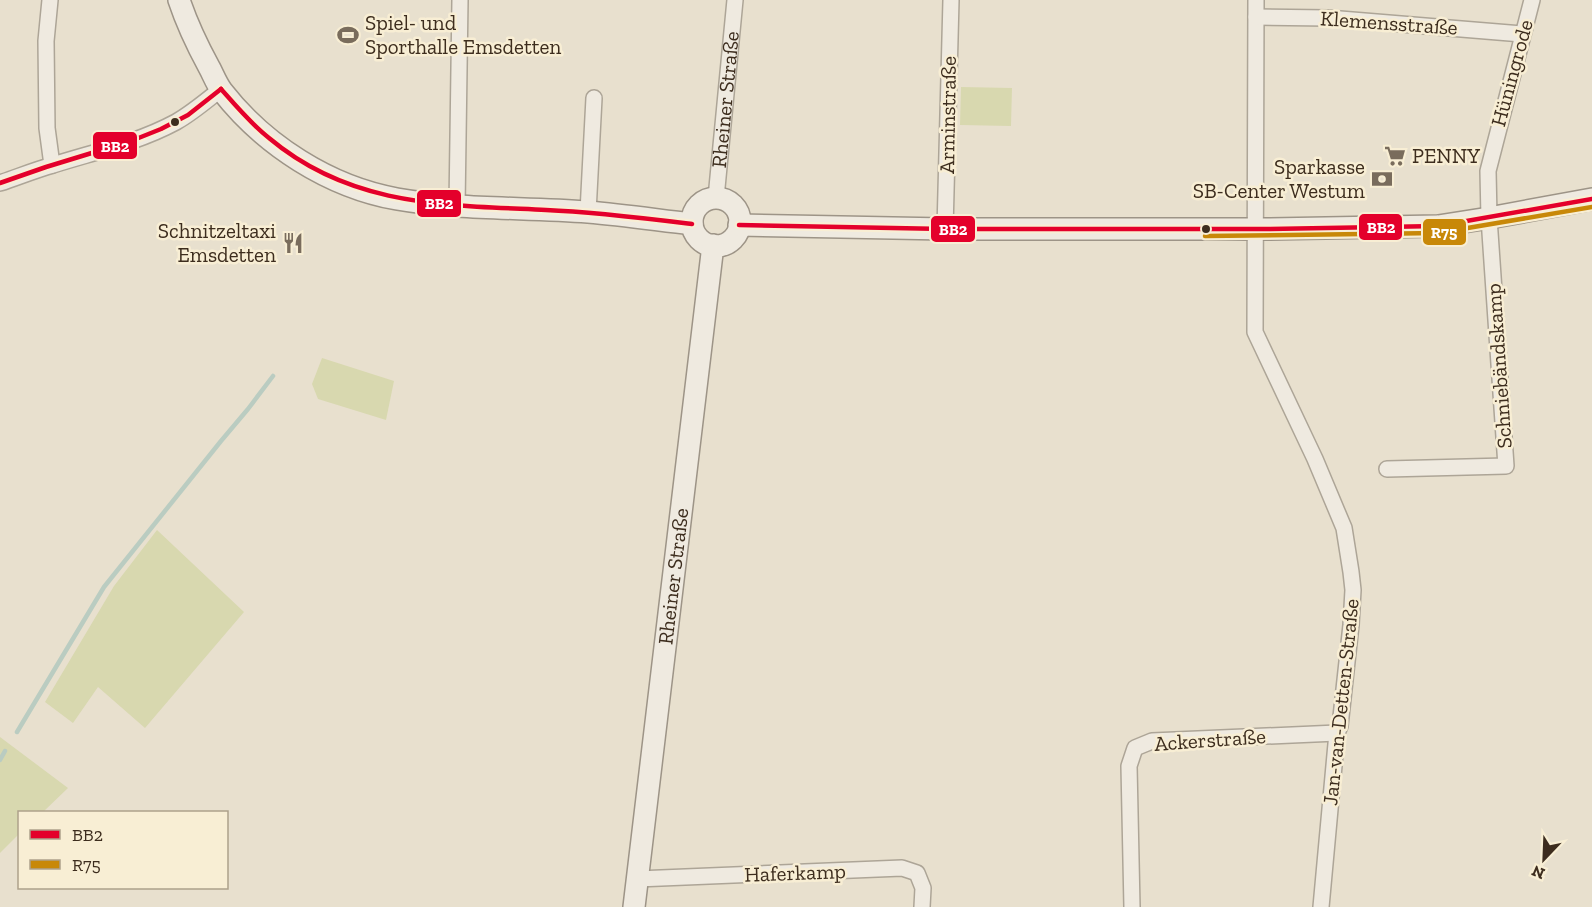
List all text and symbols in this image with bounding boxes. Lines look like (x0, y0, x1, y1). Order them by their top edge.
street label: Klemensstraße (1319, 5, 1459, 40)
place label: Spiel- und Sporthalle Emsdetten (365, 10, 561, 59)
street label: Hüningrode (1485, 17, 1538, 129)
sports icon: Spiel- und Sporthalle Emsdetten (336, 23, 360, 47)
street label: Rheiner Straße (706, 30, 744, 169)
street label: Arminstraße (934, 56, 961, 174)
unlabelled marker (169, 116, 181, 128)
line badge: BB2 (92, 131, 138, 160)
text: BB2 (101, 137, 130, 156)
place label: PENNY (1412, 143, 1480, 168)
supermarket icon: PENNY (1383, 144, 1407, 168)
place label: Sparkasse SB-Center Westum (1193, 154, 1365, 203)
bank icon: Sparkasse SB-Center Westum (1370, 167, 1394, 191)
line badge: BB2 (416, 189, 462, 218)
text: BB2 (425, 194, 454, 213)
line badge: BB2 (1358, 213, 1403, 241)
line badge: BB2 (930, 215, 976, 243)
place label: Schnitzeltaxi Emsdetten (158, 218, 276, 267)
text: BB2 (1367, 218, 1396, 237)
line badge: R75 (1422, 218, 1467, 246)
text: BB2 (939, 220, 968, 239)
unlabelled marker (1200, 223, 1212, 235)
text: R75 (1431, 223, 1457, 242)
restaurant icon: Schnitzeltaxi Emsdetten (281, 231, 305, 255)
street label: Schniebändskamp (1480, 283, 1517, 449)
street label: Rheiner Straße (652, 507, 694, 646)
street label: Jan-van-Detten-Straße (1317, 597, 1364, 807)
street label: Ackerstraße (1153, 723, 1267, 756)
legend (18, 811, 228, 889)
text: BB2 (72, 824, 103, 846)
north arrow (1514, 829, 1574, 889)
text: R75 (72, 854, 101, 876)
street label: Haferkamp (744, 858, 846, 887)
text: N (1529, 861, 1548, 883)

